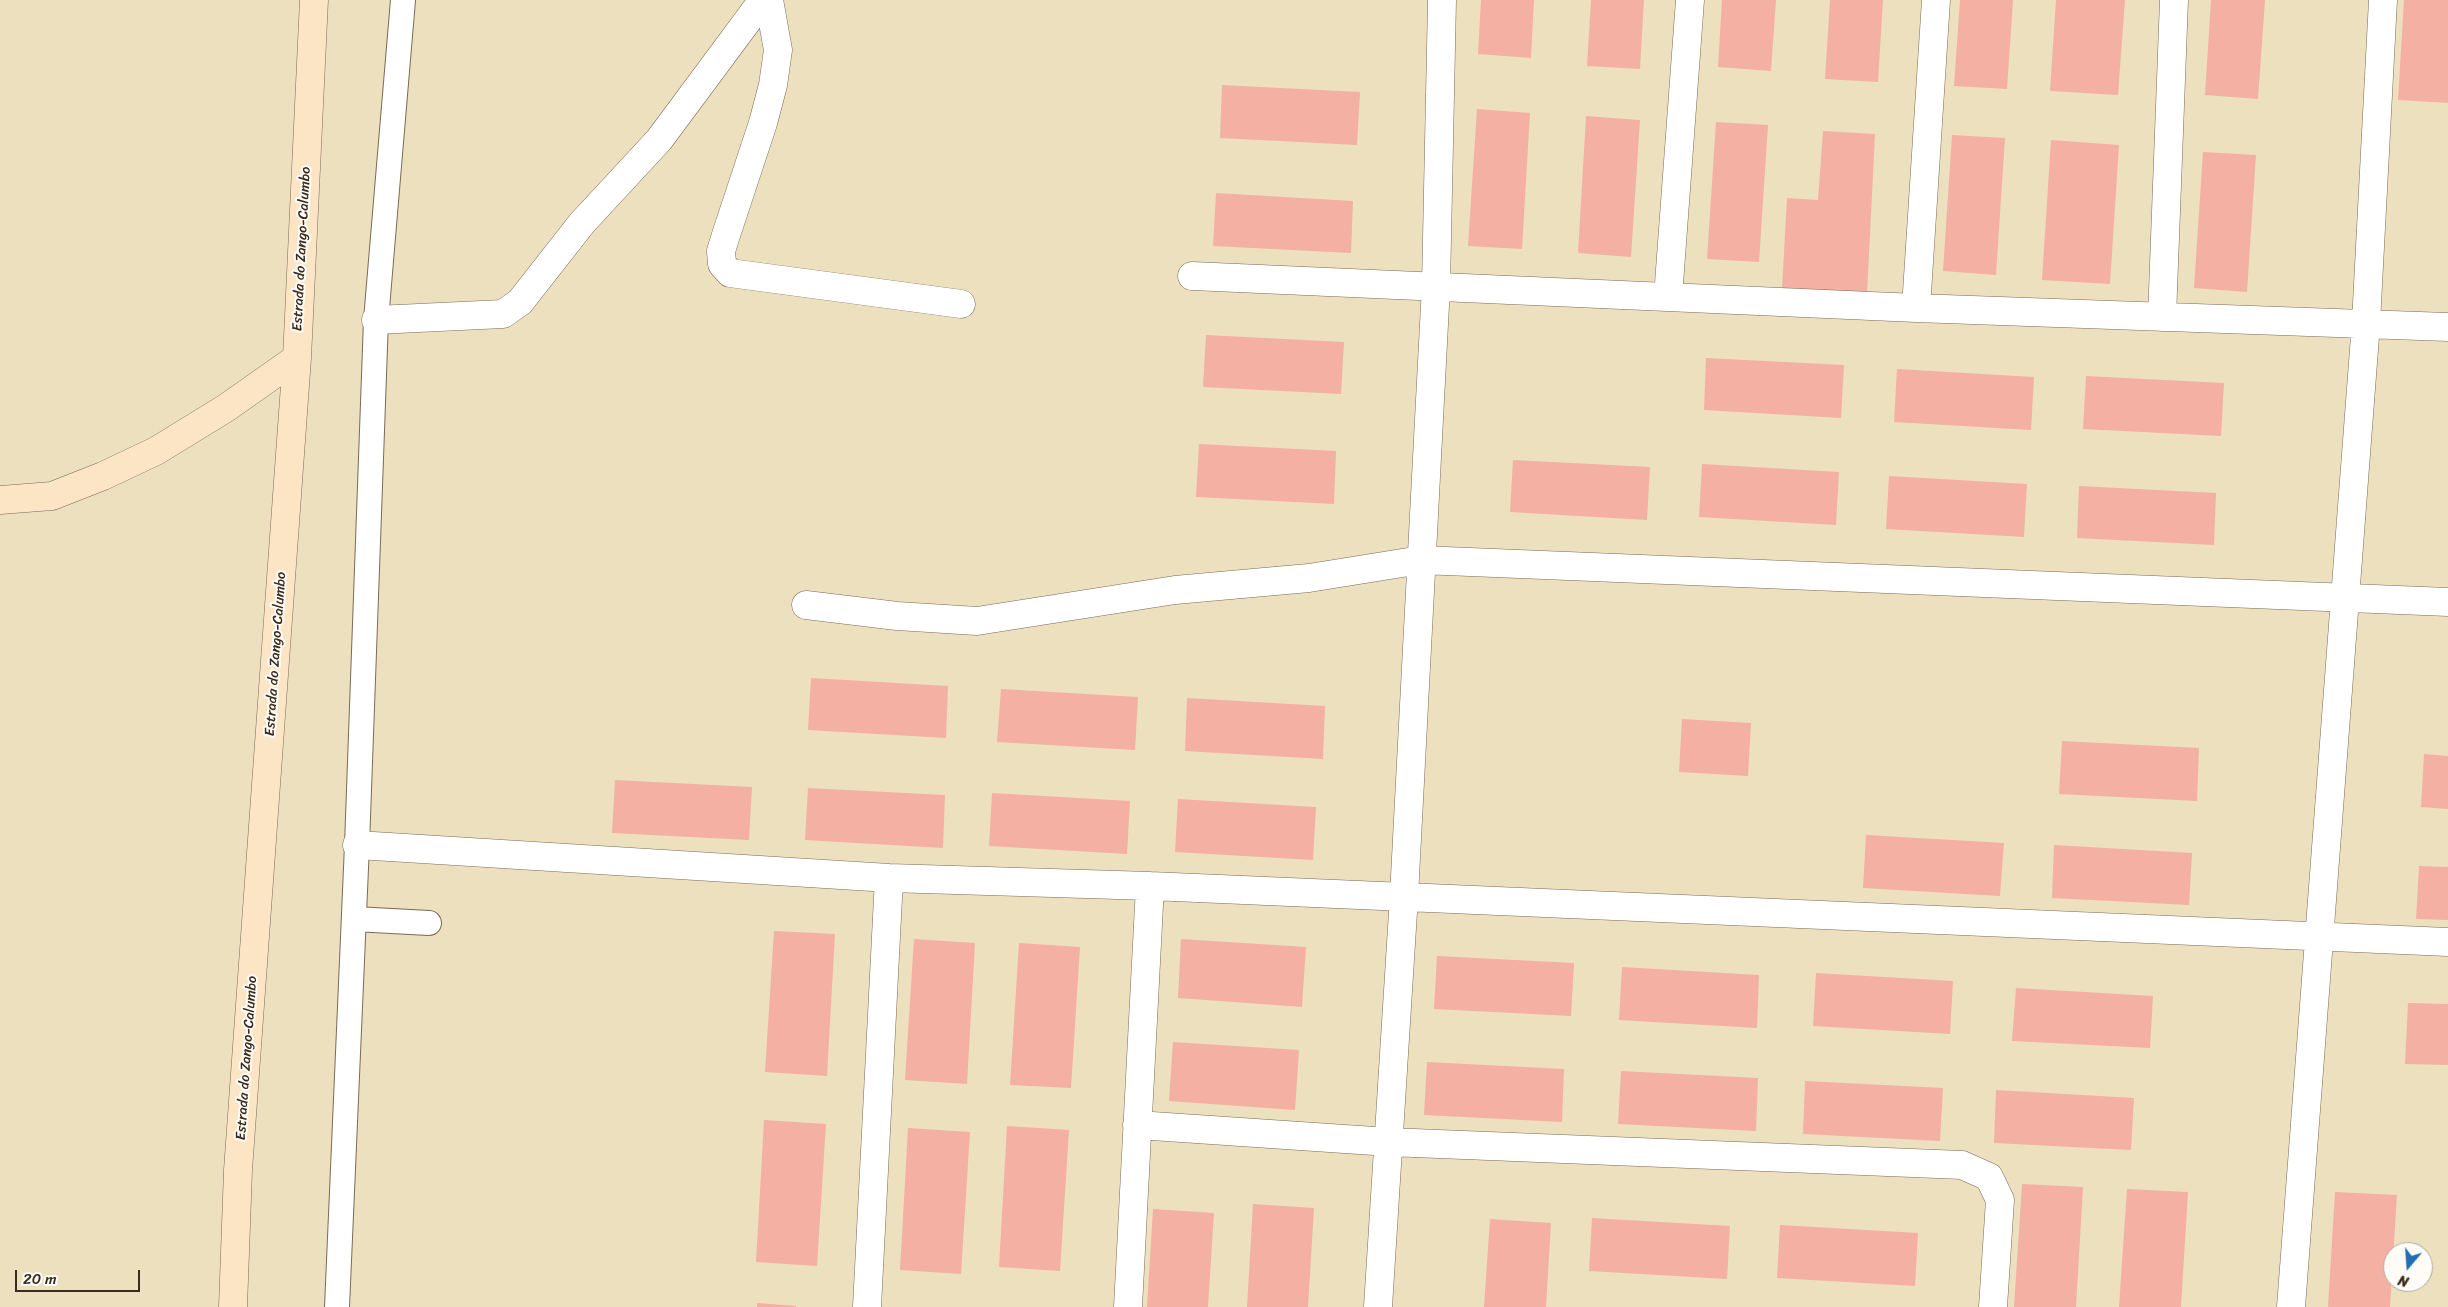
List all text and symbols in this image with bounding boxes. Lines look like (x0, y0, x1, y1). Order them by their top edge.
street label: Estrada do Zango-Calumbo (289, 166, 315, 332)
street label: Estrada do Zango-Calumbo (262, 571, 290, 737)
street label: Estrada do Zango-Calumbo (233, 975, 261, 1141)
north arrow (2383, 1242, 2433, 1292)
scale bar (18, 1260, 142, 1292)
text: 20 m (23, 1266, 57, 1292)
text: N (2395, 1267, 2412, 1294)

